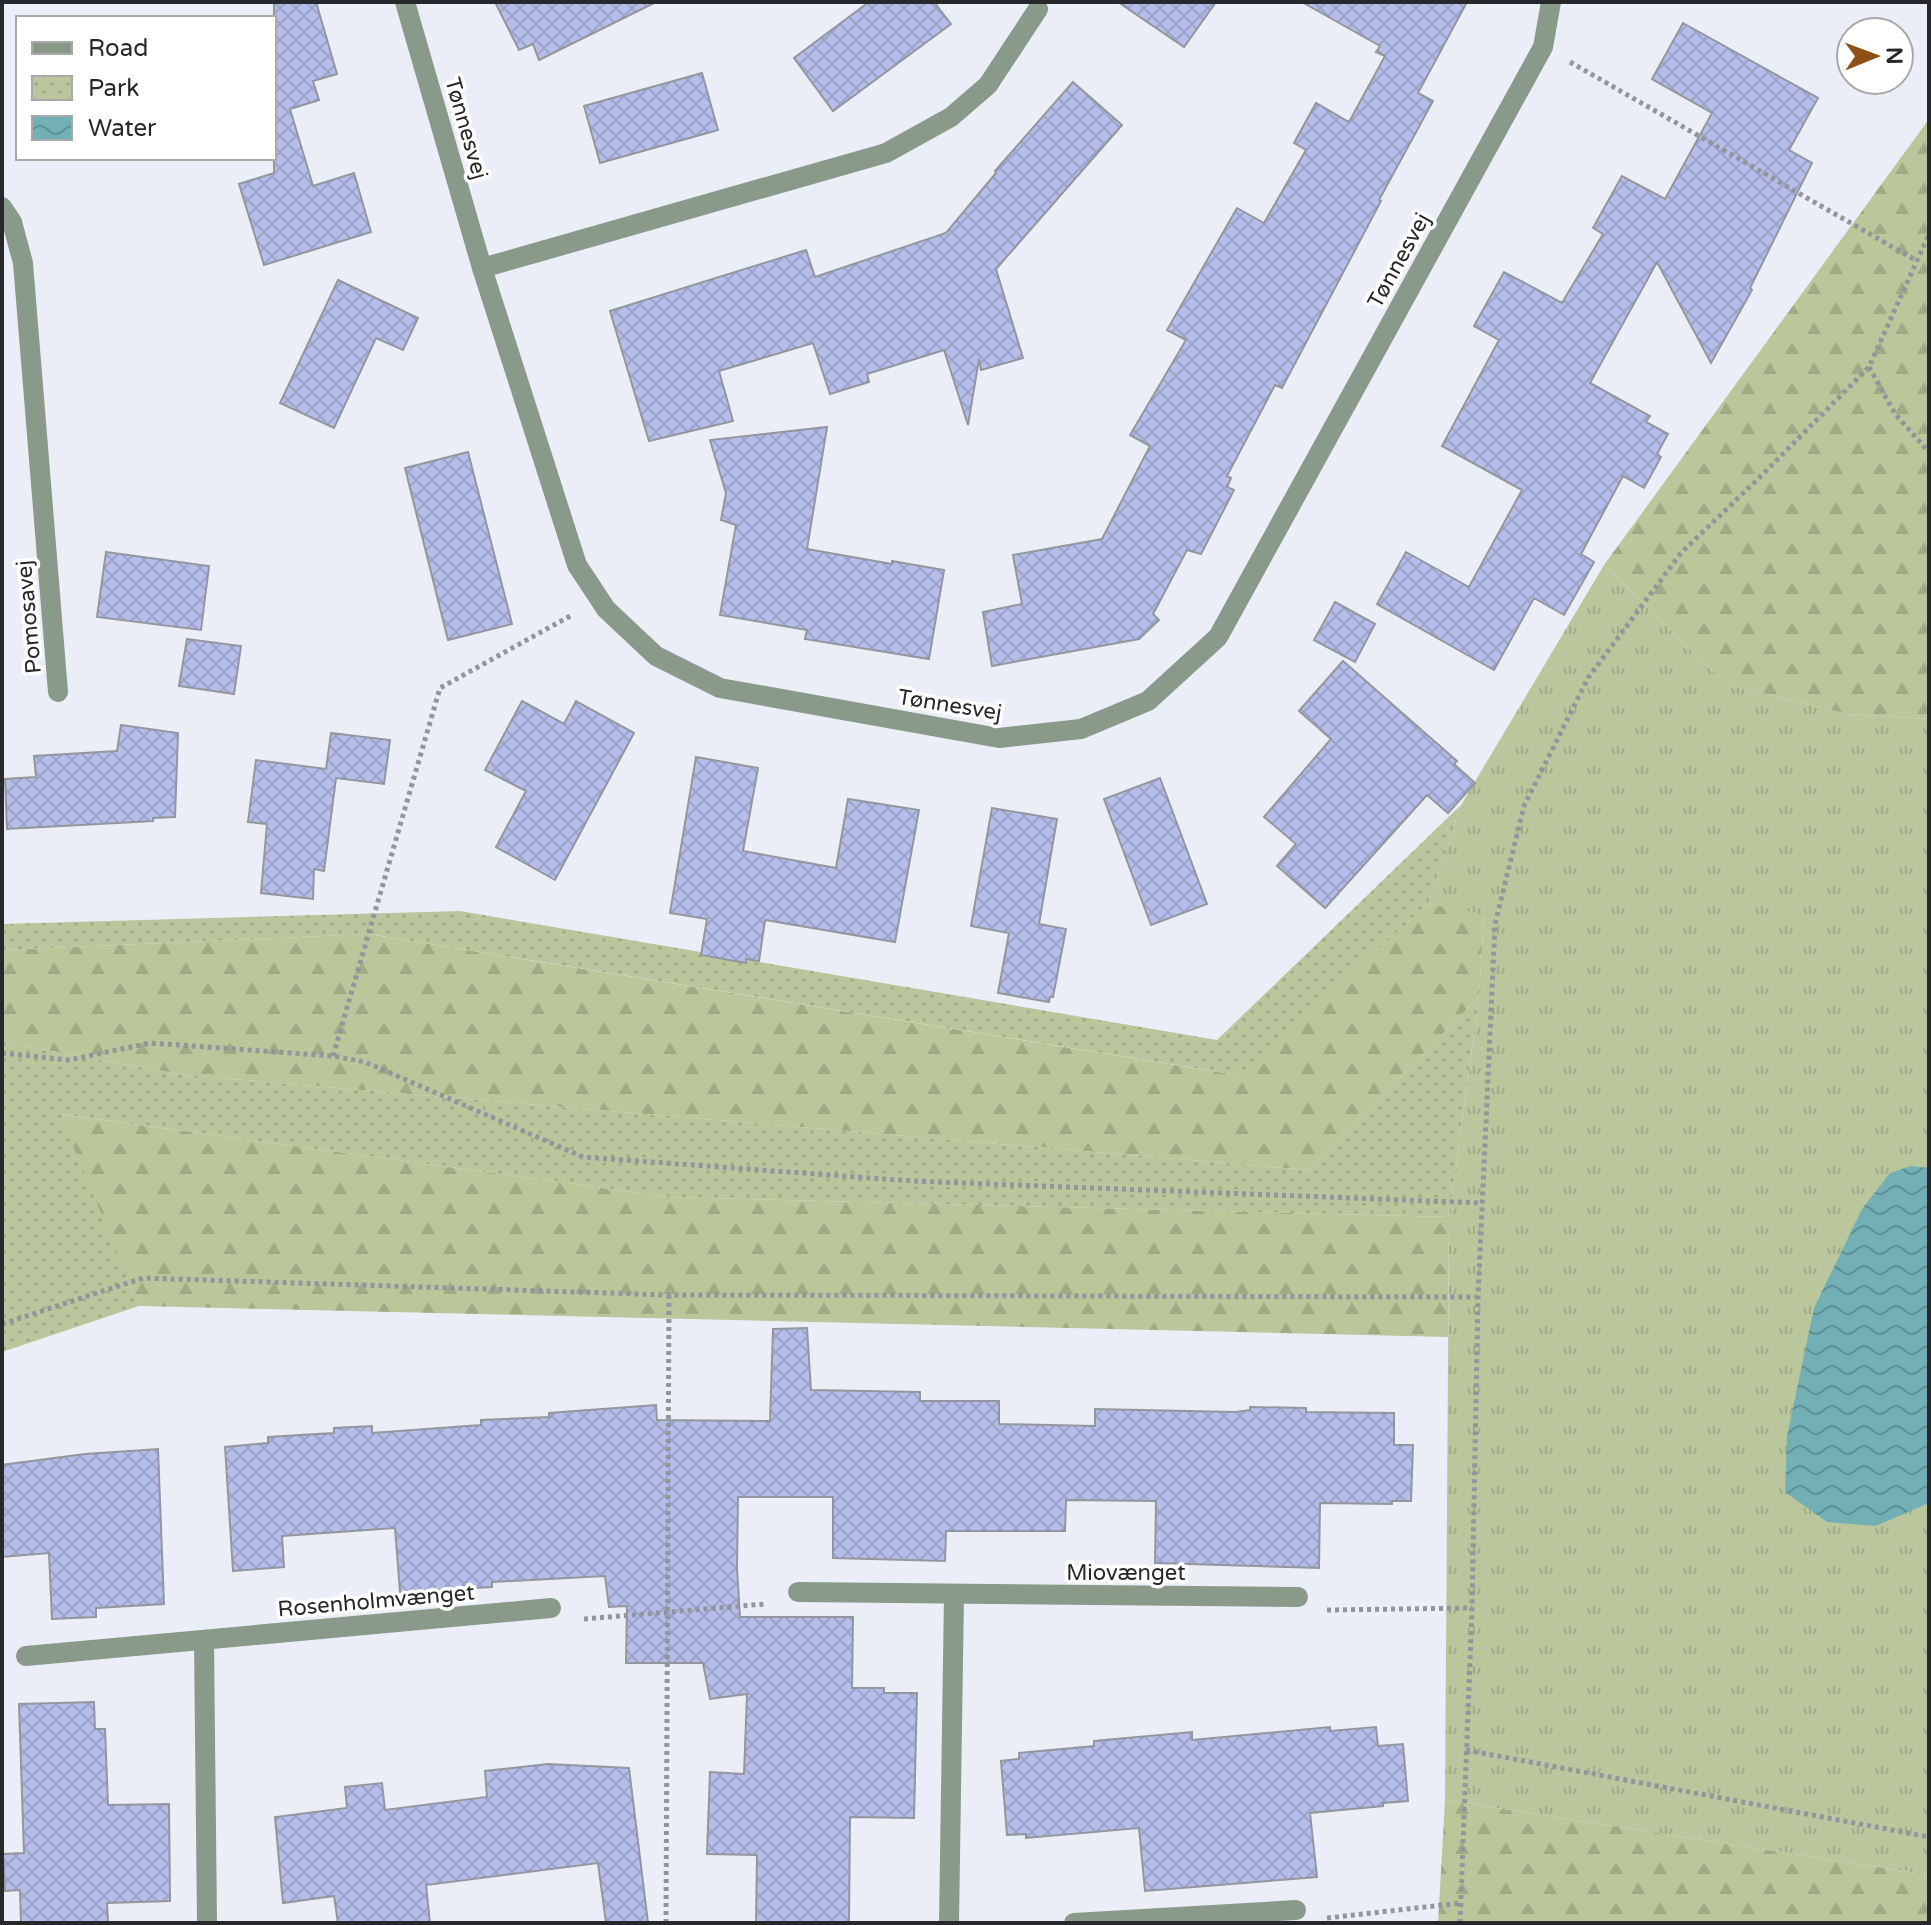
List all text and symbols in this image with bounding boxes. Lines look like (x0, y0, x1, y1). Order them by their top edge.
legend (16, 16, 276, 160)
north arrow (1835, 16, 1915, 96)
text: Road (88, 34, 148, 63)
text: N (1881, 47, 1907, 65)
text: Park (88, 74, 139, 103)
street label: Tønnesvej (439, 74, 493, 182)
text: Water (88, 114, 157, 143)
street label: Tønnesvej (1362, 208, 1436, 313)
street label: Pomosavej (11, 559, 47, 675)
street label: Tønnesvej (896, 684, 1004, 726)
street label: Miovænget (1066, 1560, 1186, 1586)
street label: Rosenholmvænget (277, 1579, 476, 1623)

